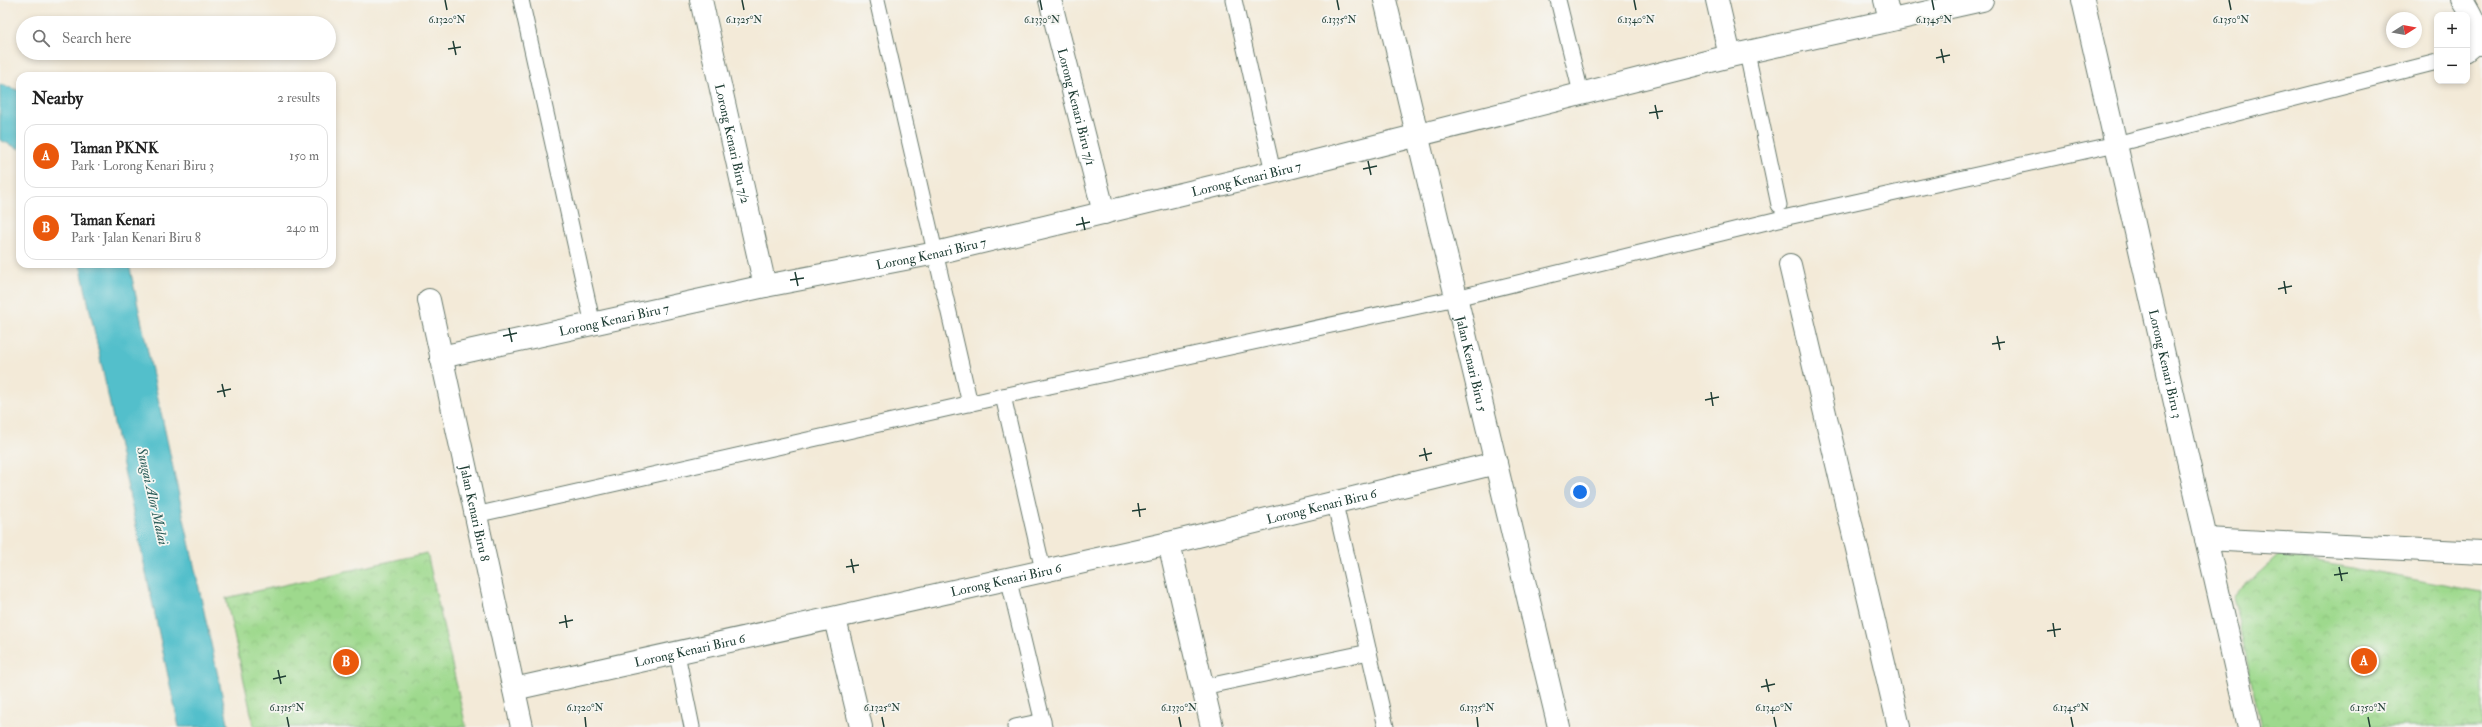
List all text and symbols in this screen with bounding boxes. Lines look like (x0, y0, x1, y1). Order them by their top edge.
north arrow (2386, 12, 2422, 48)
map controls (2434, 12, 2470, 84)
button: + (2434, 12, 2470, 48)
text: 6.1320°N (428, 14, 466, 26)
text: 6.1325°N (726, 14, 762, 26)
text: 6.1330°N (1024, 14, 1060, 26)
text: 6.1335°N (1321, 14, 1357, 26)
text: 6.1340°N (1617, 14, 1655, 26)
text: 6.1345°N (1916, 14, 1952, 26)
text: 6.1350°N (2213, 14, 2249, 26)
search box (16, 16, 336, 60)
icon: search (30, 27, 52, 49)
text: Search here (62, 29, 131, 48)
street label: Lorong Kenari Biru 7/1 (1054, 47, 1099, 167)
button: − (2434, 48, 2470, 84)
street label: Lorong Kenari Biru 7/2 (711, 82, 753, 205)
text: Nearby (32, 88, 83, 109)
text: 2 results (277, 90, 320, 106)
text: Taman PKNK (71, 139, 159, 158)
text: A (42, 148, 50, 164)
text: 150 m (289, 148, 319, 164)
text: Park · Lorong Kenari Biru 3 (71, 158, 214, 174)
street label: Lorong Kenari Biru 7 (1190, 158, 1303, 200)
text: Taman Kenari (71, 211, 155, 230)
text: B (42, 220, 50, 236)
text: 240 m (286, 220, 319, 236)
text: Park · Jalan Kenari Biru 8 (71, 230, 201, 246)
street label: Lorong Kenari Biru 7 (875, 234, 988, 273)
street label: Lorong Kenari Biru 7 (557, 300, 671, 340)
street label: Lorong Kenari Biru 3 (2145, 308, 2185, 420)
street label: Jalan Kenari Biru 5 (1452, 313, 1490, 414)
water label: Sungai Alor Malai (133, 445, 172, 547)
street label: Jalan Kenari Biru 8 (456, 462, 493, 563)
your location (1570, 482, 1590, 502)
street label: Lorong Kenari Biru 6 (1265, 485, 1380, 528)
street label: Lorong Kenari Biru 6 (949, 560, 1064, 600)
street label: Lorong Kenari Biru 6 (633, 630, 748, 671)
pin: A (2351, 646, 2377, 676)
pin: B (333, 647, 359, 677)
text: 6.1315°N (270, 702, 304, 714)
text: 6.1320°N (566, 702, 604, 714)
text: 6.1325°N (864, 702, 900, 714)
text: 6.1330°N (1161, 702, 1197, 714)
text: 6.1335°N (1459, 702, 1495, 714)
text: 6.1340°N (1755, 702, 1793, 714)
text: 6.1345°N (2053, 702, 2089, 714)
text: 6.1350°N (2350, 702, 2386, 714)

